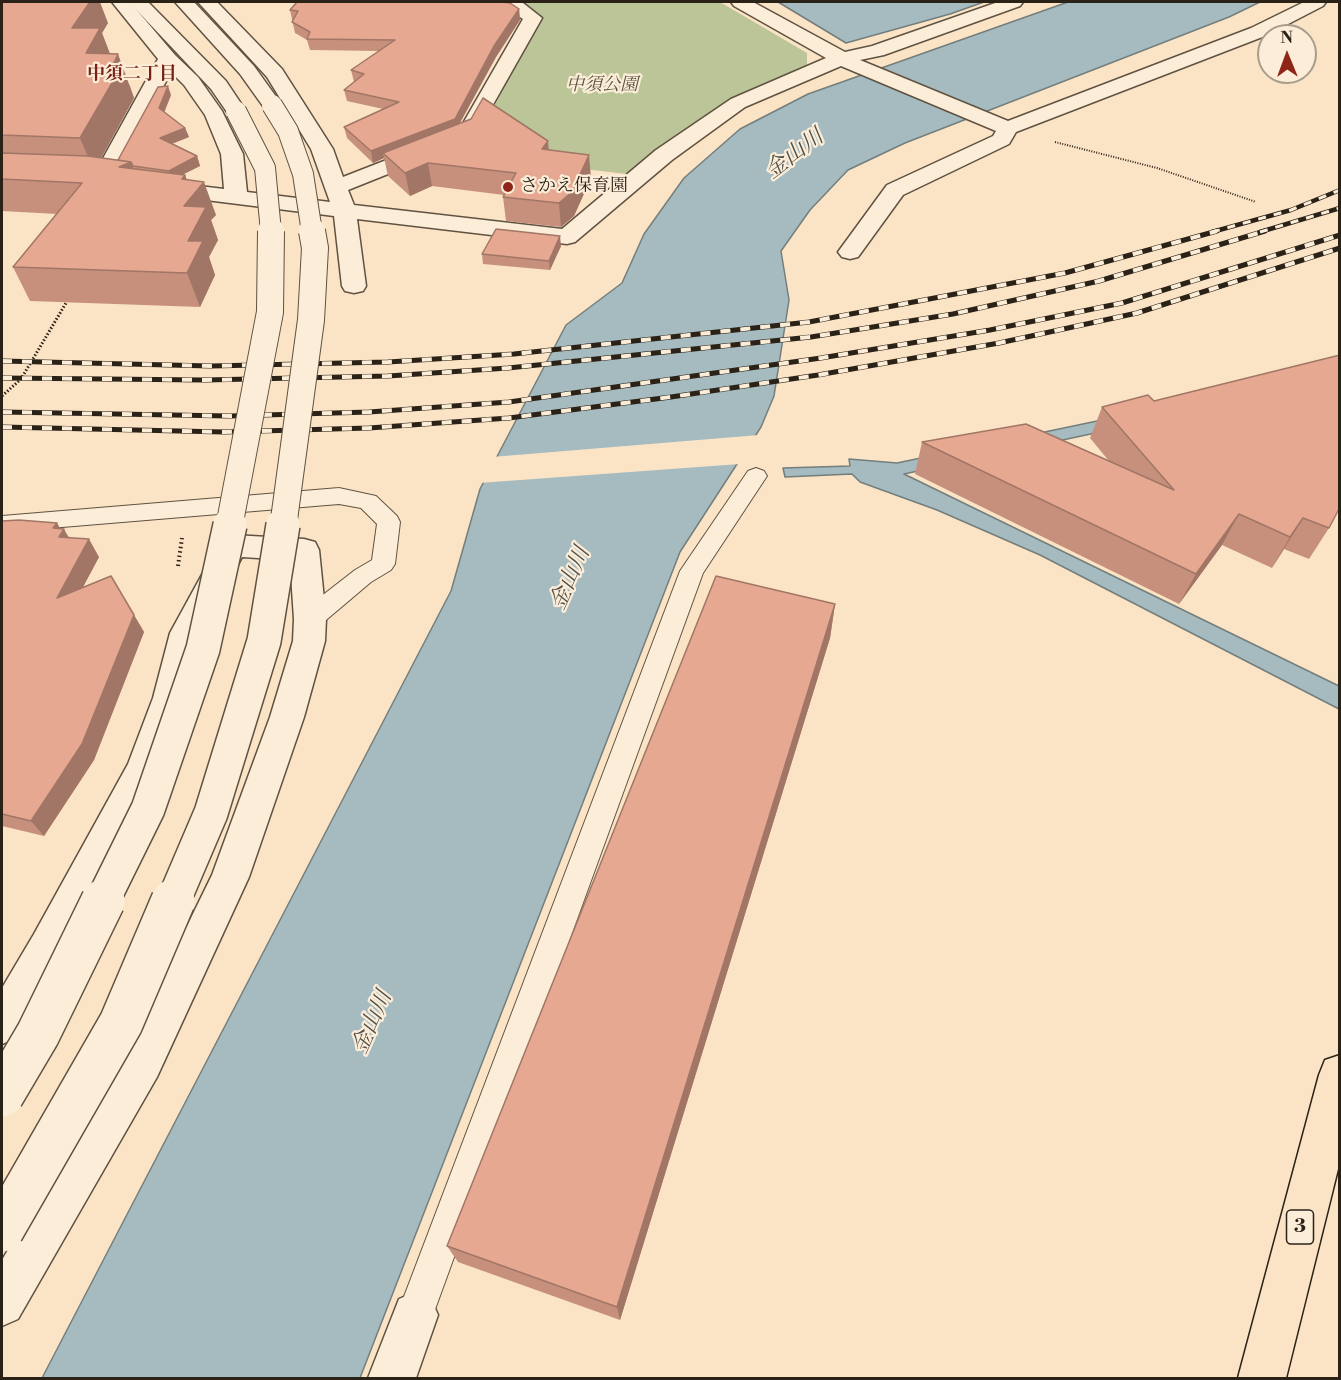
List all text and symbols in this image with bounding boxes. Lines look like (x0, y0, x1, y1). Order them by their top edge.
north arrow (1257, 24, 1317, 84)
text: N (1280, 28, 1293, 48)
district label: 中須二丁目 (87, 64, 177, 86)
park label: 中須公園 (566, 75, 638, 97)
water label: 金山川 (761, 125, 829, 185)
place label: さかえ保育園 (520, 176, 628, 198)
marker: さかえ保育園 (501, 180, 515, 194)
water label: 金山川 (546, 543, 596, 615)
water label: 金山川 (348, 987, 398, 1059)
road number: 3 (1286, 1210, 1314, 1244)

